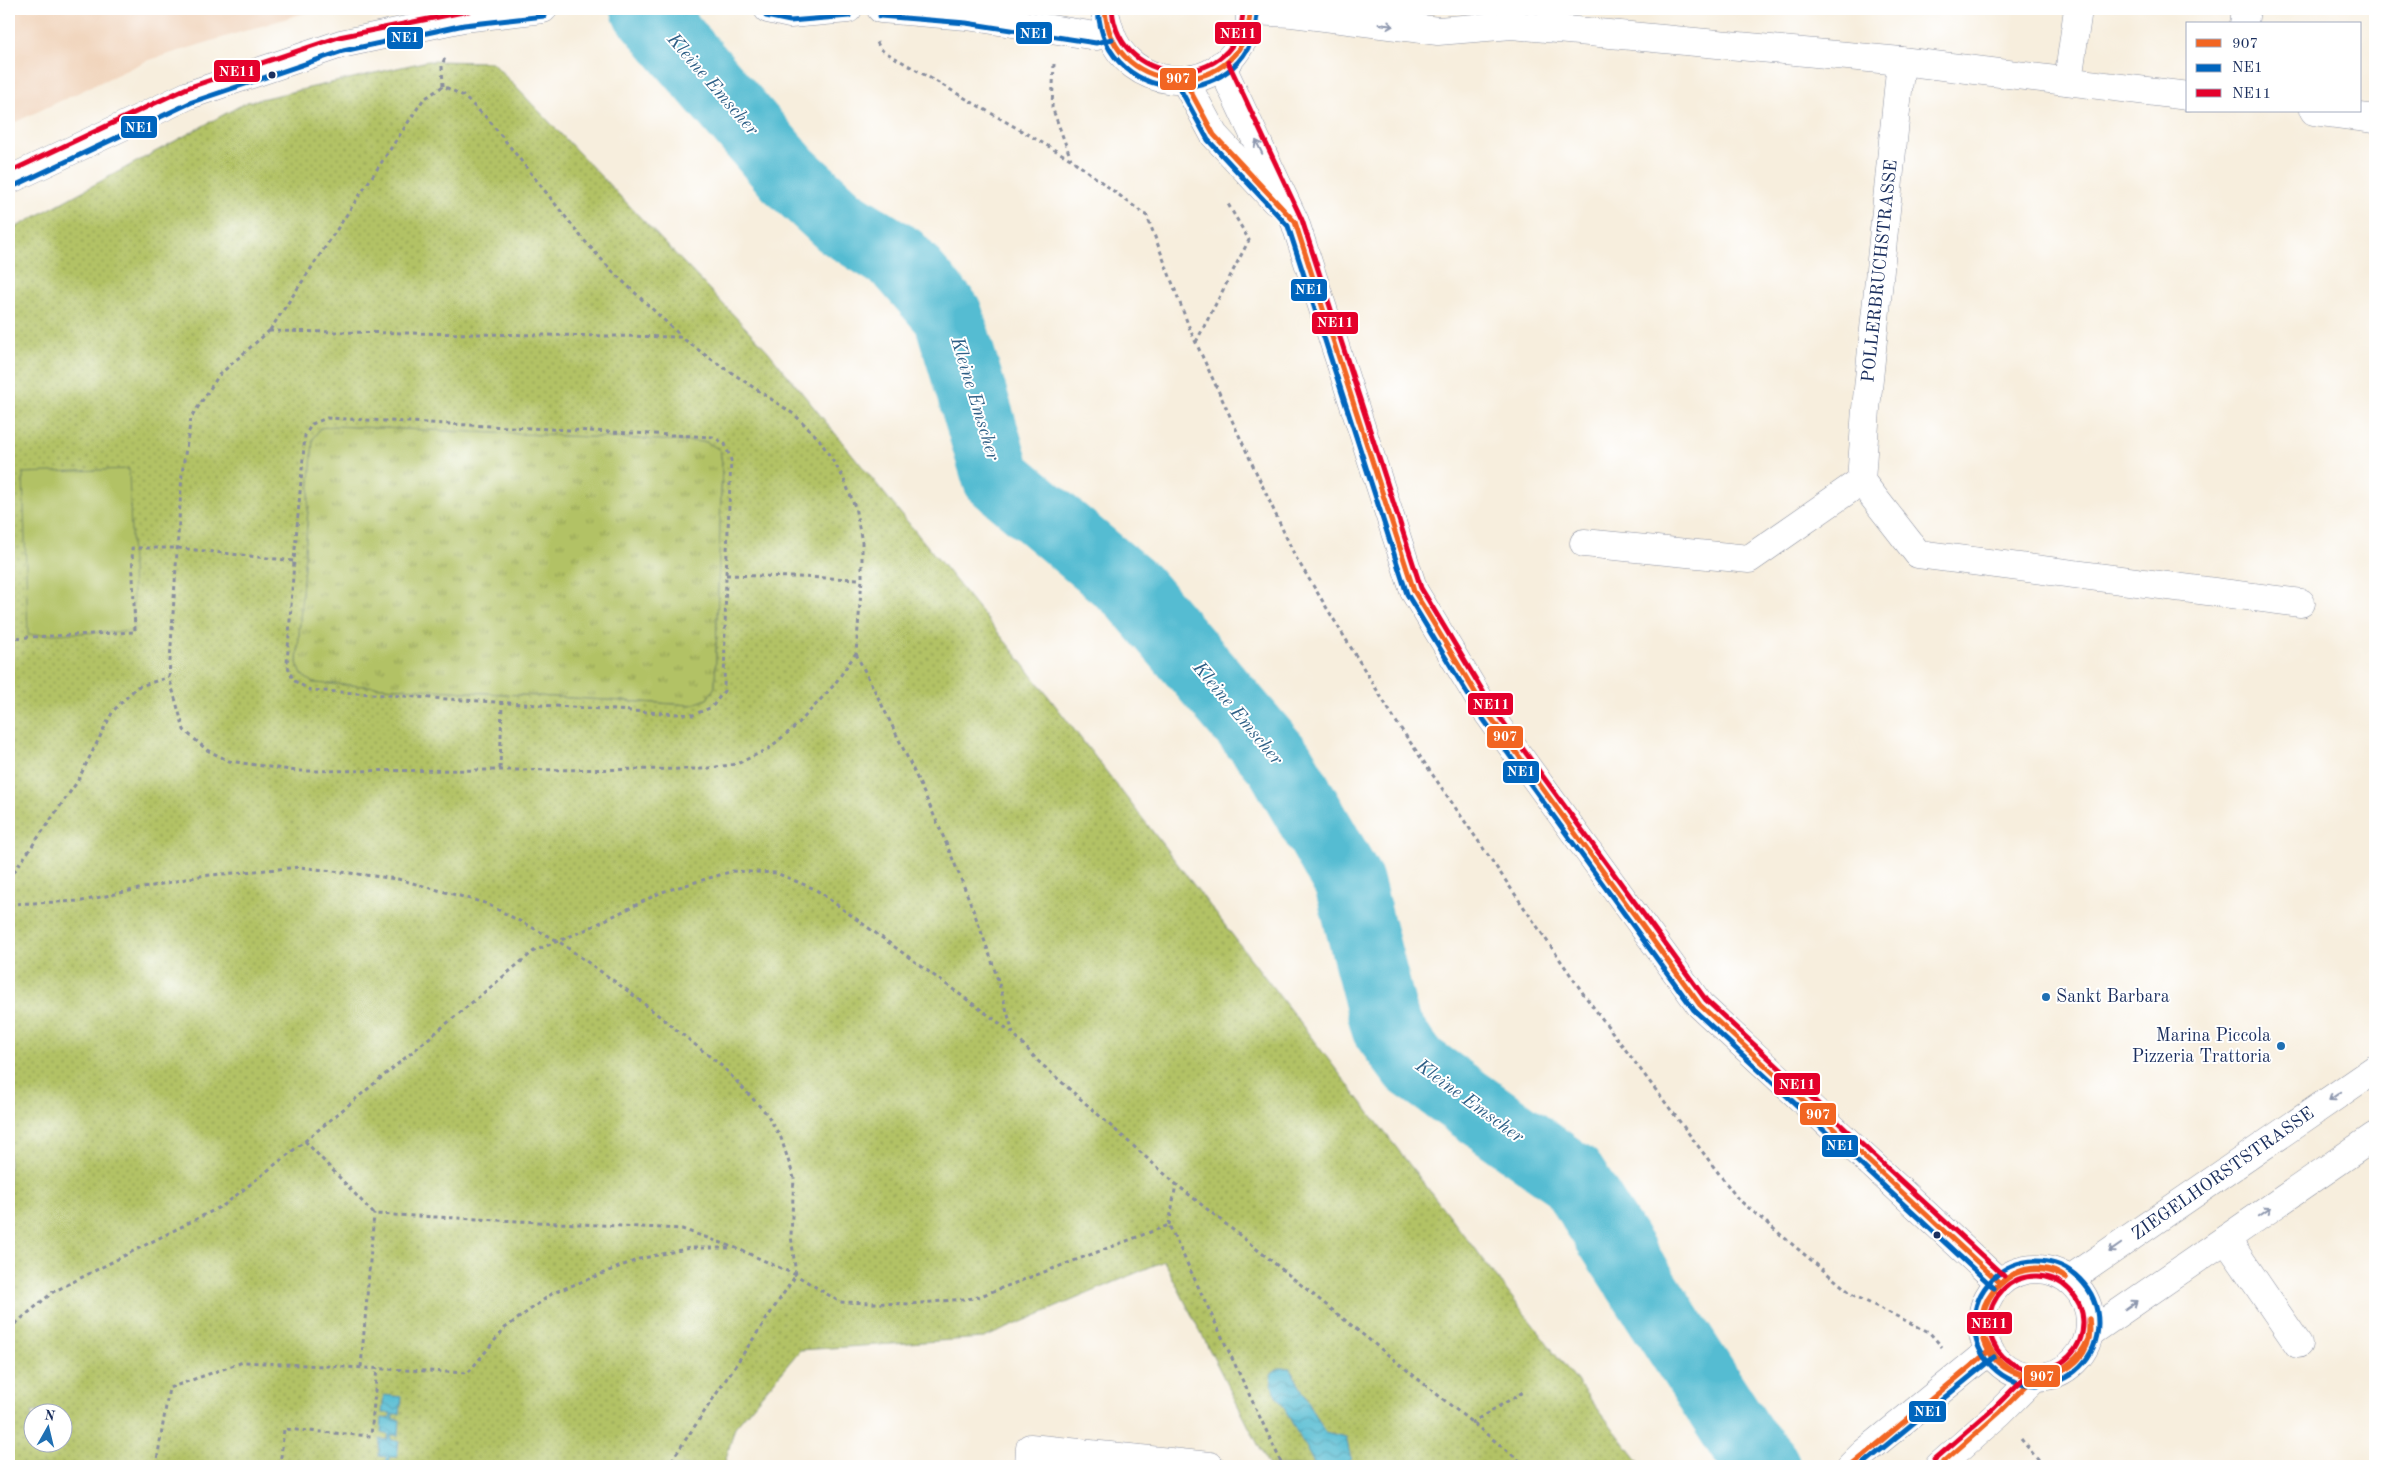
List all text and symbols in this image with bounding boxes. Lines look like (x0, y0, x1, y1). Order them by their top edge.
one-way arrow (1377, 20, 1393, 30)
line badge: NE1 (1015, 21, 1053, 45)
line badge: NE11 (1214, 21, 1262, 45)
legend (2186, 22, 2362, 112)
line badge: NE1 (386, 26, 424, 50)
text: NE1 (1020, 27, 1048, 41)
text: NE11 (1220, 27, 1256, 41)
water label: Kleine Emscher (662, 30, 762, 140)
text: NE1 (391, 31, 419, 45)
text: 907 (2232, 37, 2258, 52)
line badge: NE11 (213, 59, 261, 83)
text: NE1 (2232, 61, 2263, 76)
text: NE11 (219, 65, 255, 79)
line badge: 907 (1159, 67, 1197, 91)
unlabelled marker (267, 70, 277, 80)
text: 907 (1166, 72, 1190, 86)
text: NE11 (2232, 87, 2271, 102)
line badge: NE1 (120, 115, 158, 139)
text: NE1 (125, 121, 153, 135)
one-way arrow (1253, 140, 1263, 155)
street label: POLLERBRUCHSTRASSE (1859, 159, 1901, 383)
line badge: NE1 (1290, 278, 1328, 302)
text: NE1 (1295, 283, 1323, 297)
line badge: NE11 (1311, 311, 1359, 335)
text: NE11 (1317, 316, 1353, 330)
water label: Kleine Emscher (946, 334, 1002, 464)
water label: Kleine Emscher (1188, 658, 1286, 770)
line badge: NE11 (1467, 692, 1514, 716)
text: NE11 (1473, 698, 1509, 712)
line badge: 907 (1486, 725, 1524, 749)
text: 907 (1493, 730, 1517, 744)
line badge: NE1 (1502, 760, 1540, 784)
text: NE1 (1507, 765, 1535, 779)
place label: Sankt Barbara (2056, 988, 2170, 1006)
marker: Sankt Barbara (2040, 991, 2052, 1003)
place label: Marina Piccola Pizzeria Trattoria (2132, 1027, 2271, 1066)
marker: Marina Piccola Pizzeria Trattoria (2275, 1040, 2287, 1052)
water label: Kleine Emscher (1411, 1056, 1527, 1148)
line badge: NE11 (1773, 1072, 1821, 1096)
text: NE11 (1779, 1078, 1815, 1092)
one-way arrow (2328, 1091, 2342, 1102)
line badge: 907 (1799, 1102, 1837, 1126)
street label: ZIEGELHORSTSTRASSE (2129, 1104, 2317, 1244)
text: 907 (1806, 1108, 1830, 1122)
line badge: NE1 (1821, 1134, 1859, 1158)
text: NE1 (1826, 1139, 1854, 1153)
one-way arrow (2257, 1207, 2271, 1217)
unlabelled marker (1932, 1230, 1942, 1240)
one-way arrow (2108, 1243, 2122, 1253)
one-way arrow (2124, 1300, 2138, 1310)
line badge: NE11 (1966, 1311, 2013, 1335)
text: NE11 (1971, 1317, 2007, 1331)
line badge: 907 (2023, 1364, 2061, 1388)
text: 907 (2030, 1370, 2054, 1384)
line badge: NE1 (1908, 1400, 1947, 1423)
north arrow (22, 1402, 72, 1452)
text: NE1 (1914, 1405, 1942, 1419)
text: N (43, 1408, 56, 1424)

